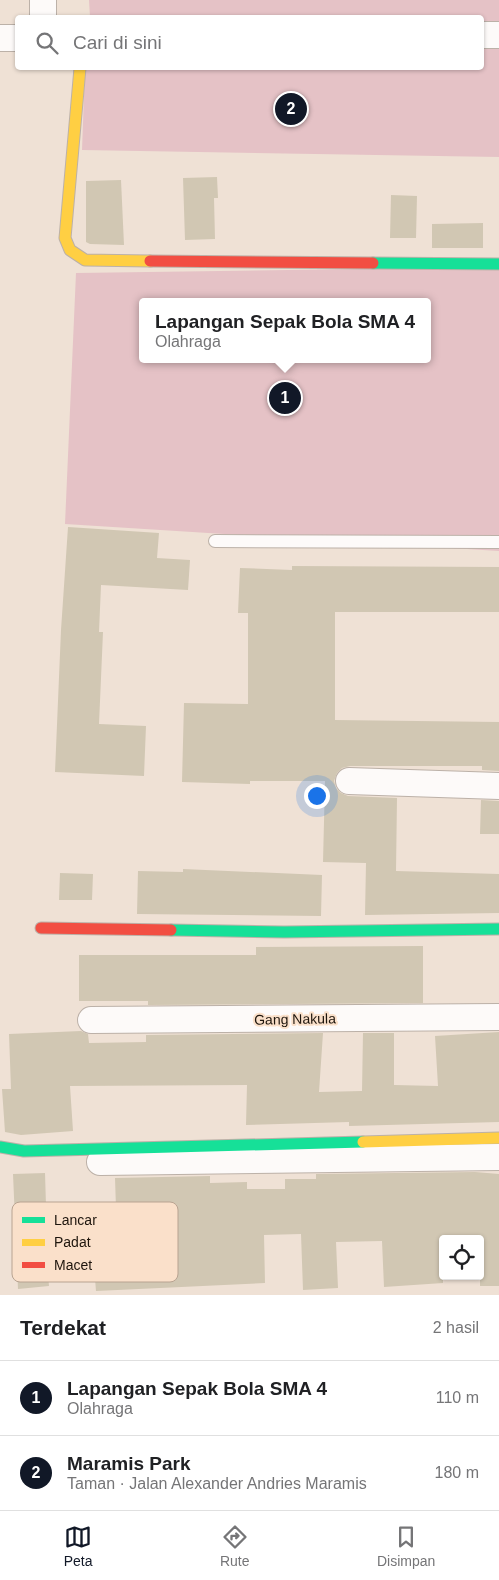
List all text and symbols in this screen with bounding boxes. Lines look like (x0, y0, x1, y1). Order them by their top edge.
search box (15, 15, 484, 70)
icon: search (33, 29, 61, 57)
text: Cari di sini (73, 32, 162, 53)
pin: 2 (275, 90, 307, 128)
popup (139, 298, 431, 363)
text: Lapangan Sepak Bola SMA 4 (155, 311, 415, 332)
text: Olahraga (155, 333, 221, 350)
pin: 1 (269, 379, 301, 417)
your location (304, 783, 330, 809)
street label: Gang Nakula (254, 1010, 336, 1028)
legend (12, 1202, 178, 1282)
text: Lancar (54, 1212, 97, 1228)
text: Padat (54, 1234, 91, 1250)
map controls (439, 1235, 484, 1280)
button: locate (439, 1235, 484, 1280)
text: Macet (54, 1257, 92, 1273)
text: Terdekat (20, 1316, 106, 1339)
text: 2 hasil (433, 1319, 479, 1336)
text: Lapangan Sepak Bola SMA 4 (67, 1378, 327, 1399)
text: 1 (32, 1389, 40, 1406)
text: 110 m (436, 1389, 479, 1406)
text: Olahraga (67, 1400, 133, 1417)
text: Maramis Park (67, 1453, 191, 1474)
text: 2 (32, 1464, 40, 1481)
text: 180 m (435, 1464, 479, 1481)
text: Taman · Jalan Alexander Andries Maramis (67, 1475, 367, 1492)
tab: Peta (64, 1523, 93, 1569)
tab: Rute (220, 1523, 250, 1569)
tab: Disimpan (377, 1523, 435, 1569)

